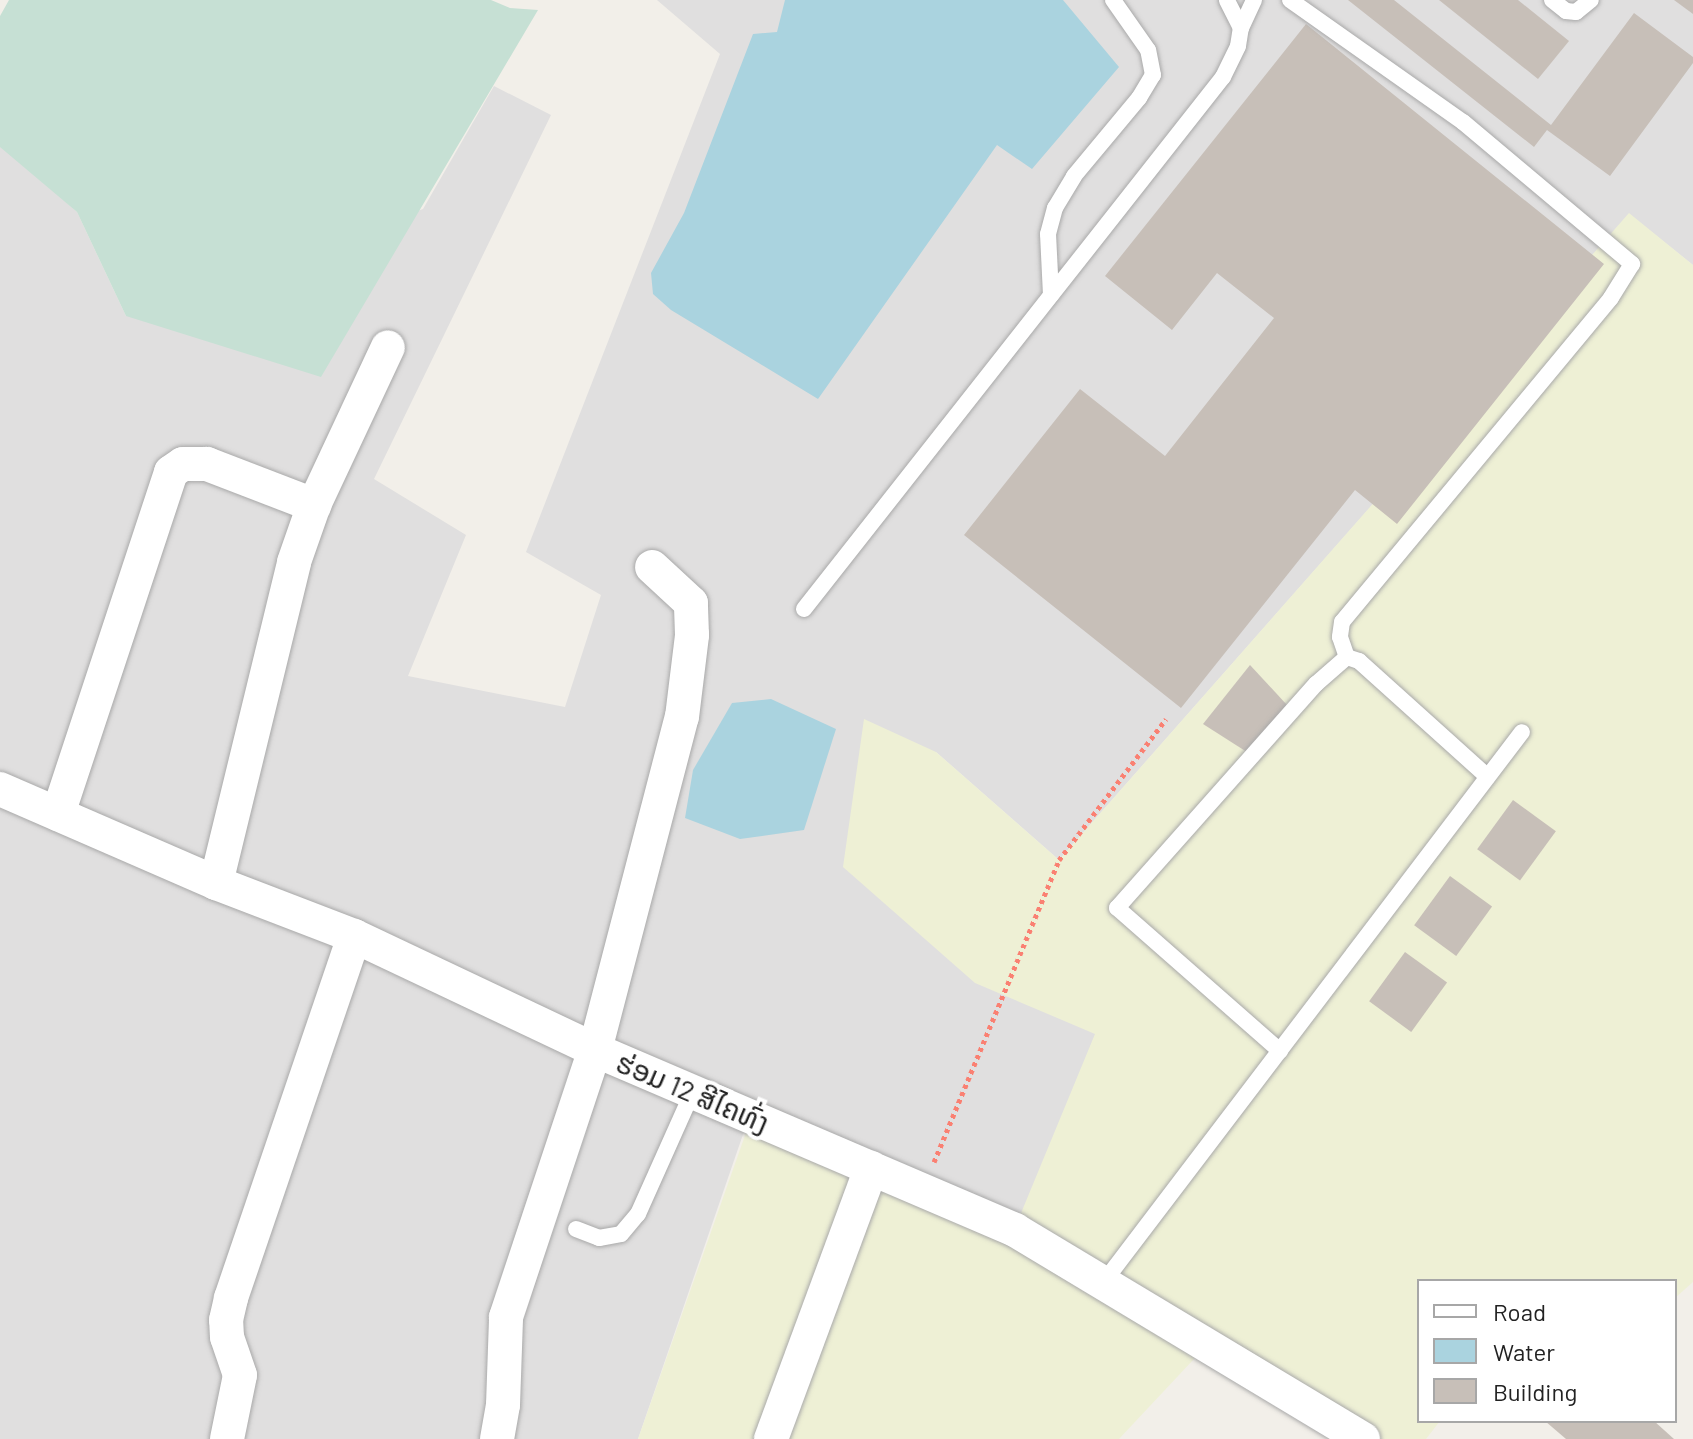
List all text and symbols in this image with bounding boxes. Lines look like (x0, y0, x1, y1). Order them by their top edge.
street label: ຮ່ອມ 12 ສີໄຄທົ່ງ (612, 1045, 774, 1139)
legend (1417, 1279, 1677, 1423)
text: Road (1493, 1297, 1546, 1326)
text: Water (1493, 1337, 1555, 1366)
text: Building (1493, 1377, 1577, 1406)

